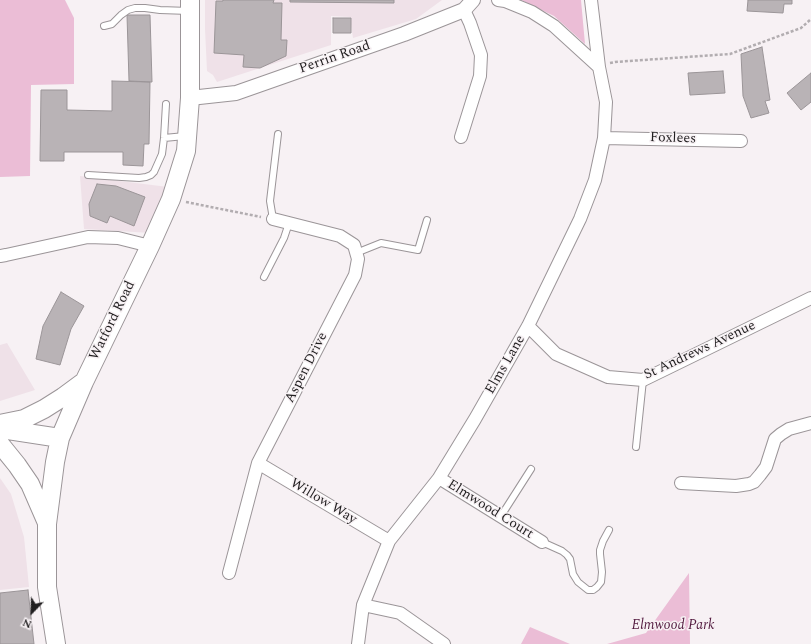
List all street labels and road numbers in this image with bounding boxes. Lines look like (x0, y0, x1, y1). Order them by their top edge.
street label: Perrin Road (297, 38, 373, 78)
street label: Foxlees (650, 130, 696, 148)
street label: Watford Road (87, 279, 139, 363)
street label: St Andrews Avenue (642, 318, 758, 384)
street label: Aspen Drive (282, 330, 332, 406)
street label: Elms Lane (482, 332, 530, 398)
street label: Willow Way (287, 476, 359, 528)
street label: Elmwood Court (444, 477, 536, 543)

